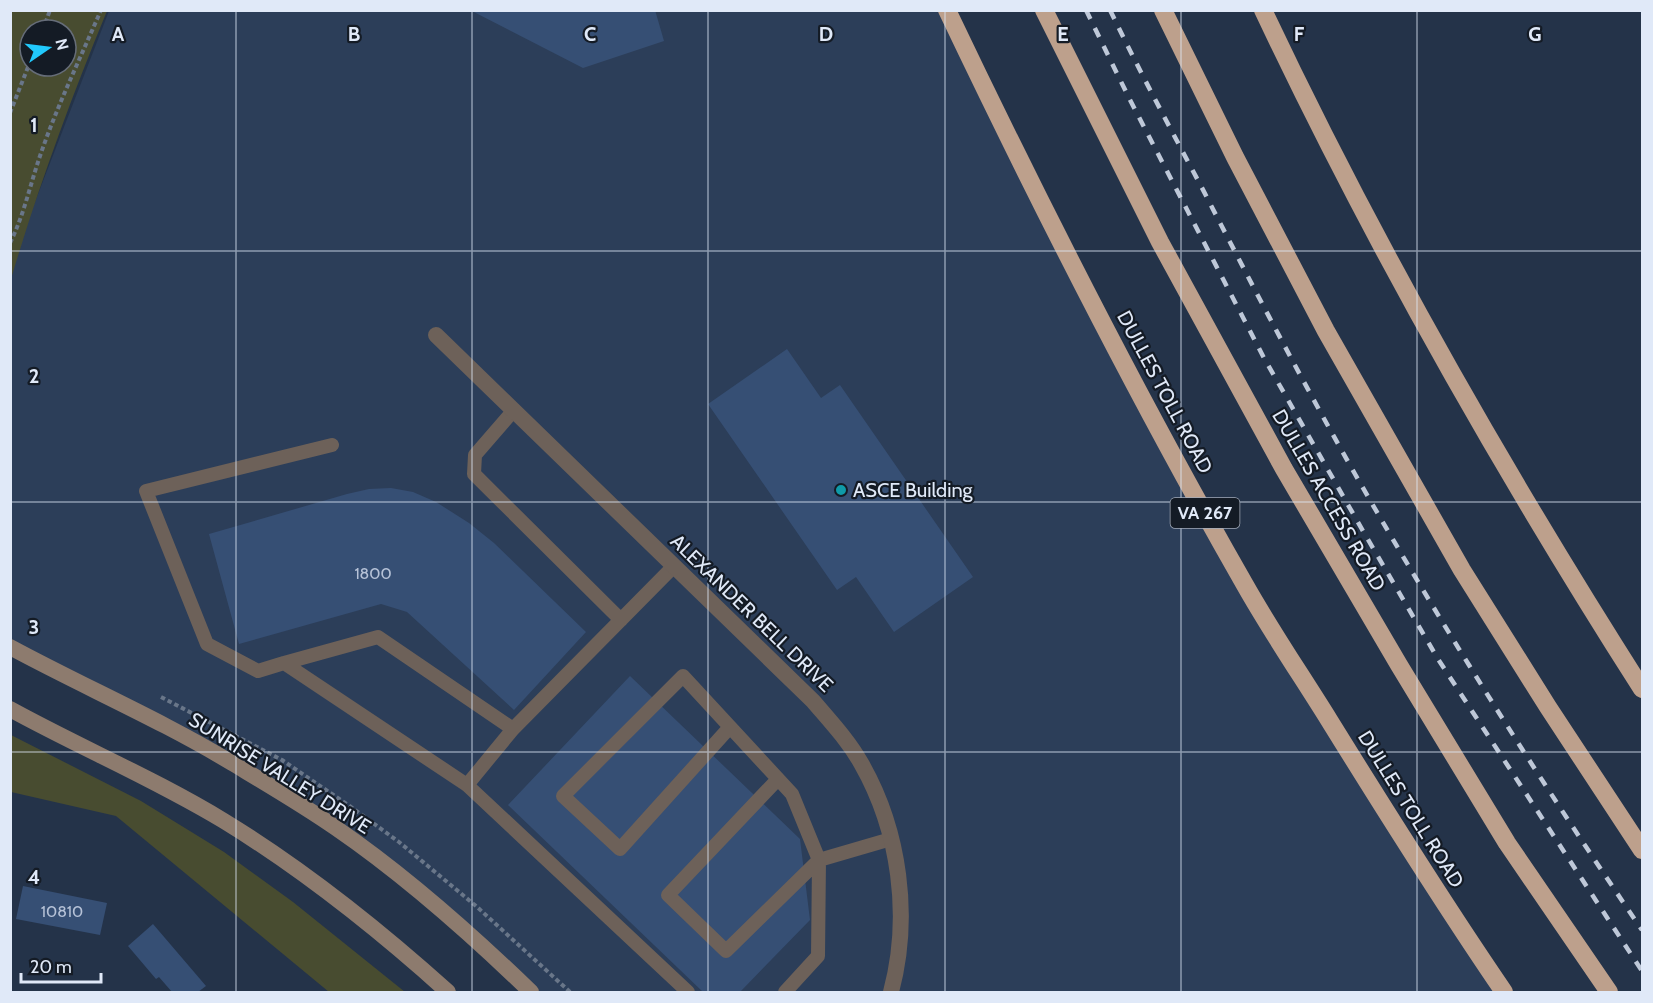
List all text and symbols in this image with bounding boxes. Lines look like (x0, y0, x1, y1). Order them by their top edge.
north arrow (18, 18, 78, 78)
text: A (112, 22, 125, 46)
text: B (348, 22, 360, 46)
text: C (584, 22, 596, 46)
text: D (819, 22, 833, 46)
text: E (1057, 22, 1069, 46)
text: F (1294, 22, 1305, 46)
text: G (1528, 22, 1542, 46)
text: N (51, 37, 73, 52)
text: 1 (30, 113, 38, 137)
street label: DULLES TOLL ROAD (1112, 307, 1218, 477)
text: 2 (29, 364, 39, 388)
street label: DULLES ACCESS ROAD (1267, 405, 1391, 595)
place label: ASCE Building (853, 478, 974, 502)
marker: ASCE Building (834, 483, 848, 497)
road number: VA 267 (1170, 498, 1240, 528)
street label: ALEXANDER BELL DRIVE (666, 529, 838, 697)
house number: 1800 (354, 564, 392, 583)
text: 3 (29, 615, 39, 639)
street label: SUNRISE VALLEY DRIVE (185, 707, 375, 839)
street label: DULLES TOLL ROAD (1353, 726, 1469, 892)
text: 4 (28, 865, 40, 889)
house number: 10810 (41, 902, 83, 921)
scale bar (21, 946, 100, 984)
text: 20 m (30, 956, 72, 978)

